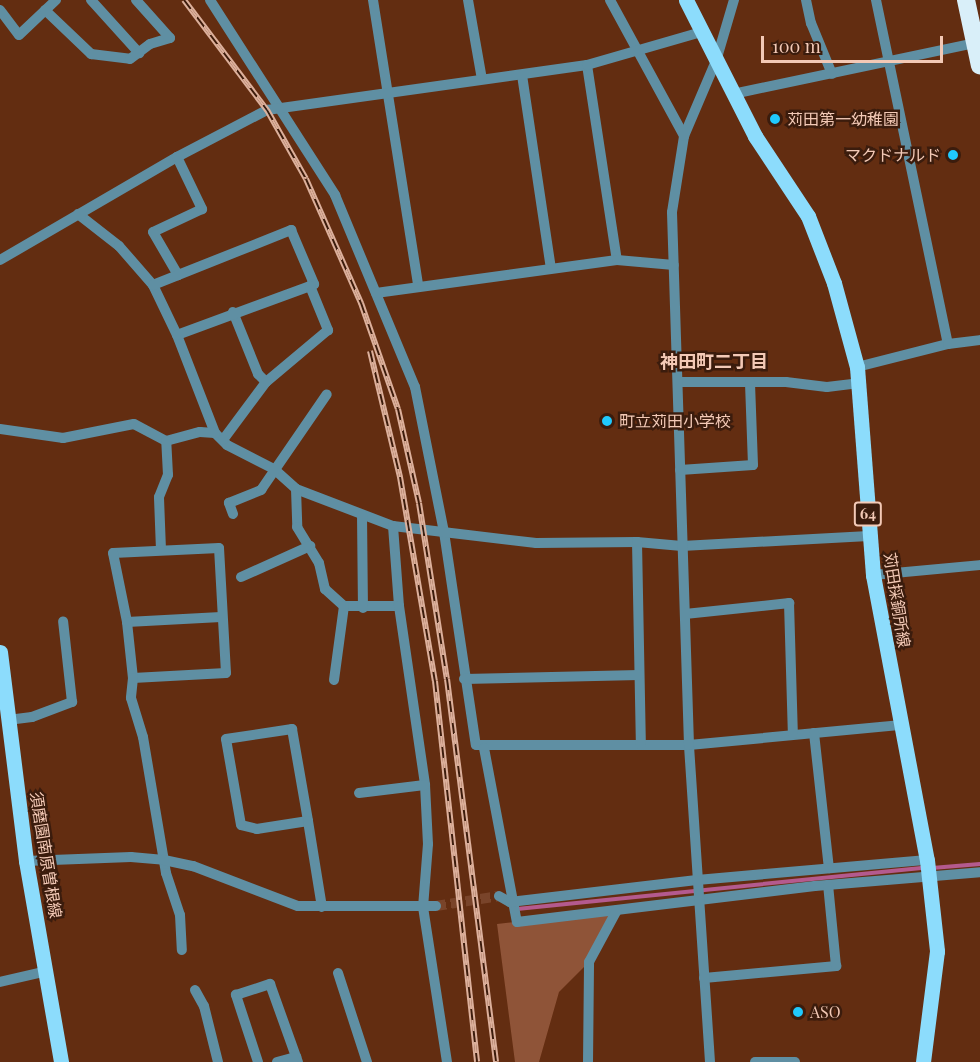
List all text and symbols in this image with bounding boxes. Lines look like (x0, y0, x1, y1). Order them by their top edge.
scale bar (764, 24, 946, 62)
text: 100 m (772, 34, 821, 58)
place label: 苅田第一幼稚園 (787, 109, 899, 129)
marker: 苅田第一幼稚園 (768, 112, 782, 126)
place label: マクドナルド (845, 145, 941, 165)
marker: マクドナルド (946, 148, 960, 162)
district label: 神田町二丁目 (660, 350, 768, 372)
place label: 町立苅田小学校 (619, 411, 731, 431)
marker: 町立苅田小学校 (600, 414, 614, 428)
road number: 64 (853, 502, 883, 526)
street label: 苅田採銅所線 (880, 551, 914, 649)
street label: 須磨園南原曽根線 (27, 790, 65, 920)
place label: ASO (810, 1002, 841, 1022)
marker: ASO (791, 1005, 805, 1019)

